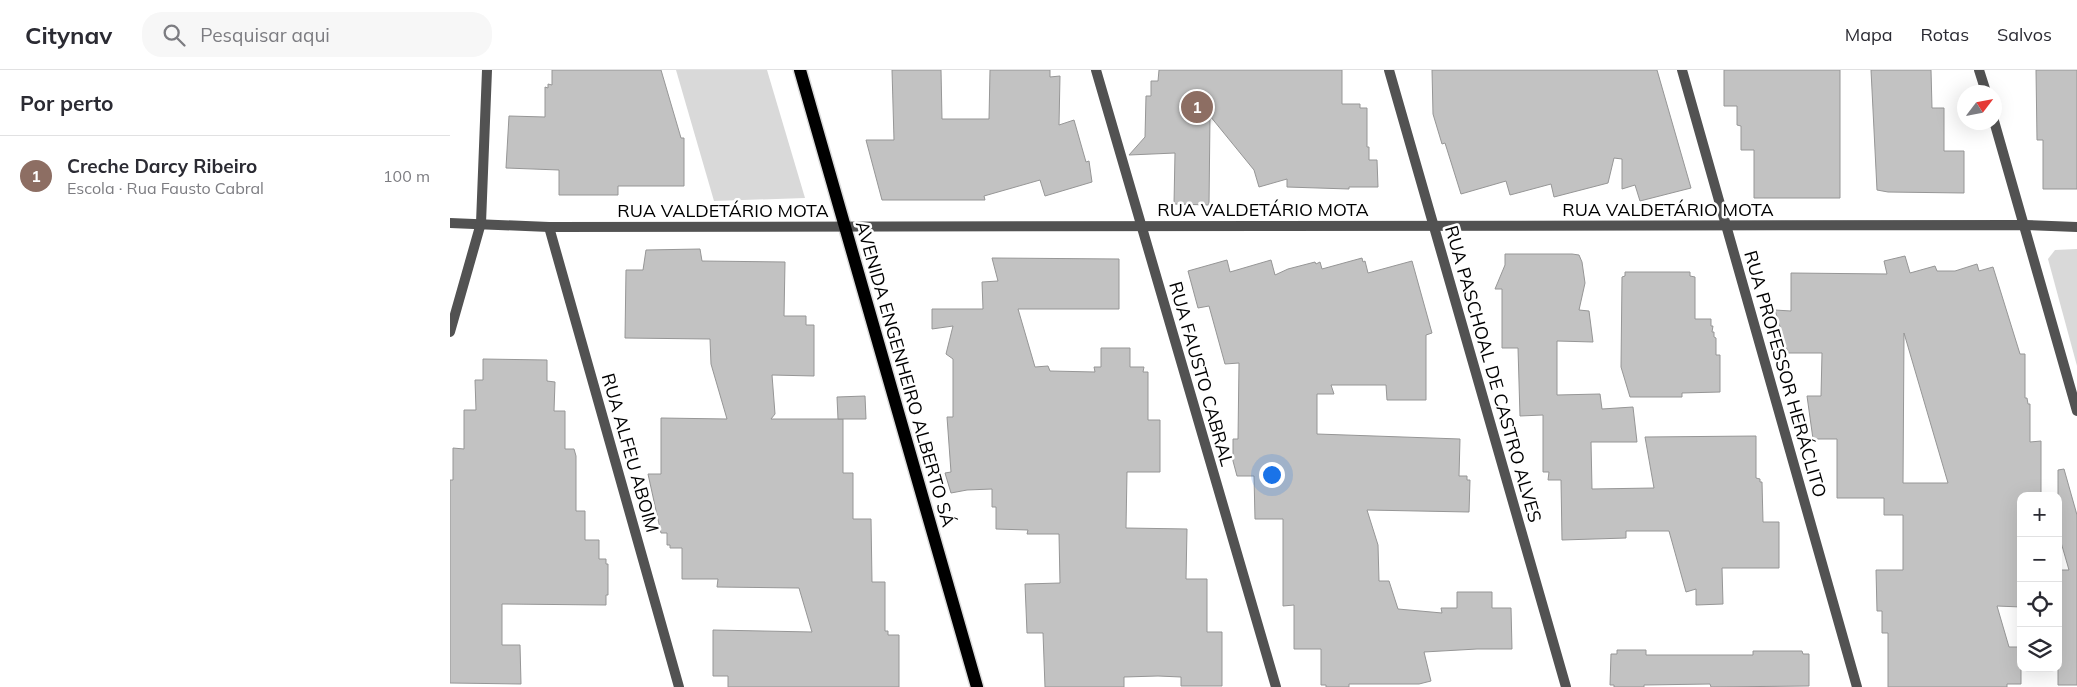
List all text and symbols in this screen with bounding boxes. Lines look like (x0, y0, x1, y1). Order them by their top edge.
search box (142, 12, 492, 57)
text: Citynav (25, 20, 112, 50)
icon: search (160, 21, 188, 49)
text: Pesquisar aqui (200, 23, 330, 47)
text: Mapa (1845, 23, 1893, 46)
text: Rotas (1921, 23, 1969, 46)
text: Salvos (1997, 23, 2052, 46)
north arrow (1957, 85, 2002, 130)
pin: 1 (1181, 88, 1213, 126)
text: Por perto (20, 90, 114, 116)
text: Creche Darcy Ribeiro (67, 154, 257, 178)
text: 1 (31, 166, 41, 186)
text: 100 m (383, 166, 430, 186)
text: Escola · Rua Fausto Cabral (67, 178, 264, 198)
street label: RUA VALDETÁRIO MOTA (1157, 198, 1369, 221)
street label: RUA VALDETÁRIO MOTA (1562, 198, 1774, 221)
street label: RUA VALDETÁRIO MOTA (617, 199, 829, 222)
street label: AVENIDA ENGENHEIRO ALBERTO SÁ (851, 218, 960, 529)
street label: RUA PASCHOAL DE CASTRO ALVES (1440, 223, 1547, 525)
street label: RUA PROFESSOR HERÁCLITO (1739, 248, 1832, 500)
street label: RUA FAUSTO CABRAL (1164, 279, 1239, 469)
street label: RUA ALFEU ABOIM (597, 371, 664, 535)
your location (1259, 462, 1285, 488)
map controls (2017, 492, 2062, 672)
button: + (2017, 492, 2062, 537)
button: − (2017, 537, 2062, 582)
button: locate (2017, 582, 2062, 627)
button: layers (2017, 627, 2062, 672)

